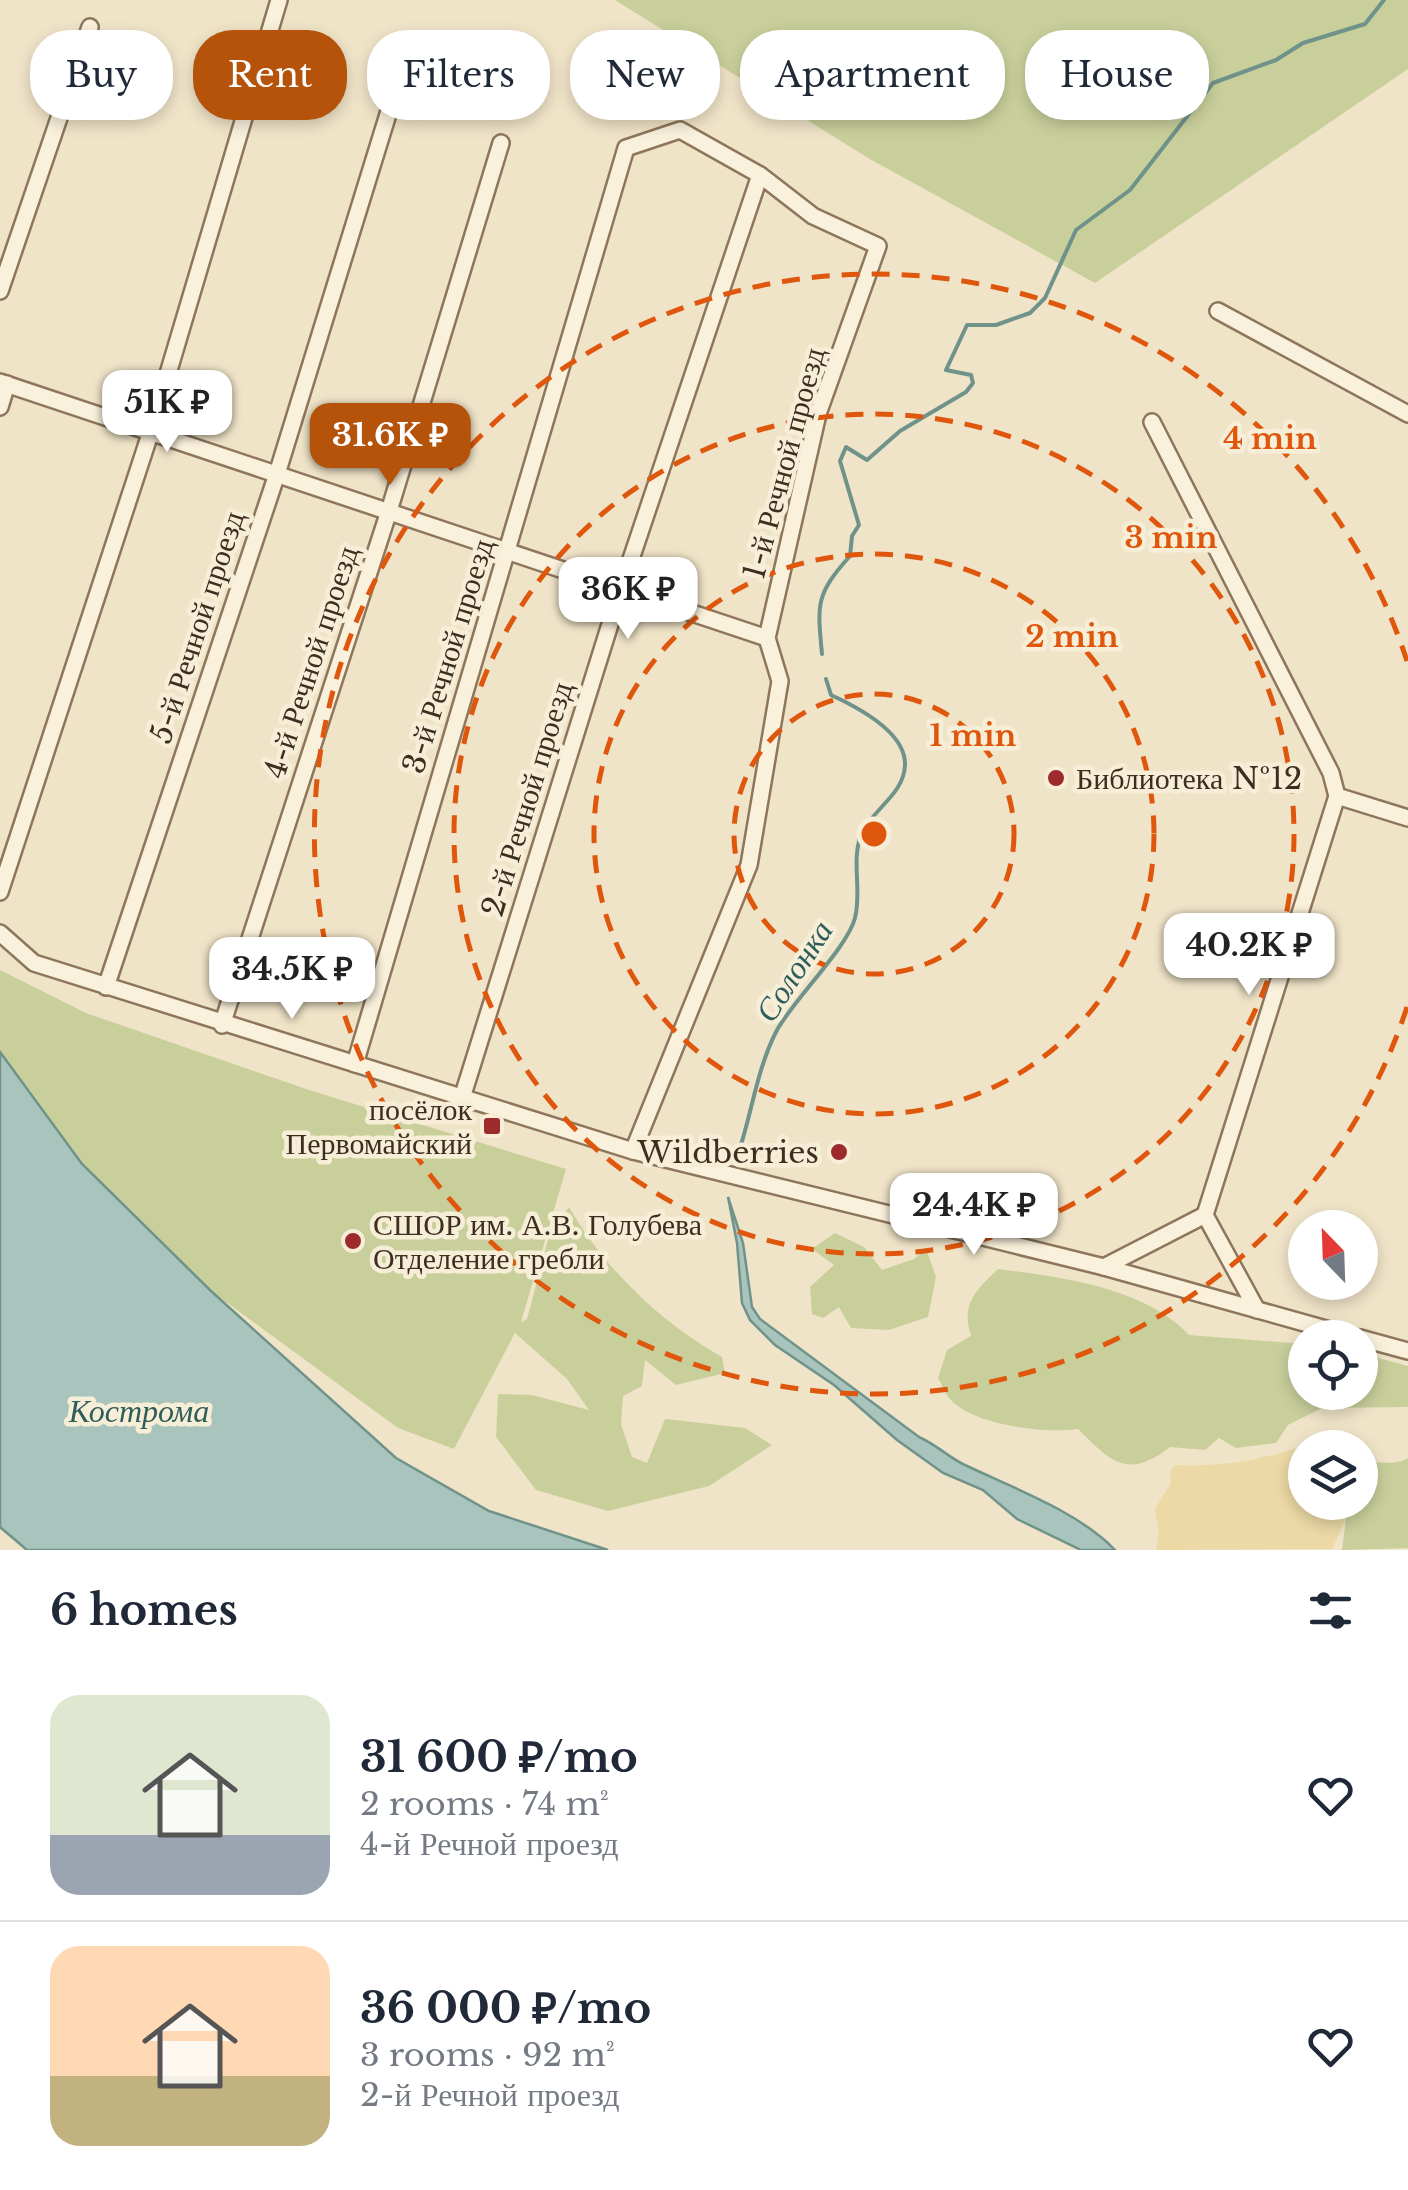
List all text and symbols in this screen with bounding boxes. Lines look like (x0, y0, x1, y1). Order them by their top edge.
chip: Buy (30, 30, 173, 120)
chip: Rent (193, 30, 347, 120)
chip: Filters (367, 30, 550, 120)
chip: New (570, 30, 720, 120)
chip: Apartment (740, 30, 1005, 120)
chip: House (1025, 30, 1209, 120)
street label: 1-й Речной проезд (735, 343, 833, 583)
pin: 51K ₽ (97, 370, 237, 455)
text: 51K ₽ (124, 382, 210, 422)
pin: 31.6K ₽ (298, 403, 482, 488)
text: 31.6K ₽ (332, 415, 448, 455)
text: 4 min (1223, 420, 1317, 457)
street label: 5-й Речной проезд (142, 506, 252, 748)
text: 3 min (1125, 519, 1218, 556)
street label: 3-й Речной проезд (395, 534, 501, 778)
street label: 4-й Речной проезд (256, 541, 366, 783)
pin: 36K ₽ (558, 557, 698, 642)
text: 36K ₽ (581, 569, 675, 609)
text: 2 min (1025, 618, 1119, 655)
street label: 2-й Речной проезд (474, 677, 580, 921)
text: 1 min (930, 717, 1017, 754)
place label: Библиотека №12 (1076, 760, 1302, 797)
marker: Библиотека №12 (1045, 767, 1067, 789)
centre of rings (856, 816, 892, 852)
water label: Солонка (746, 913, 842, 1029)
pin: 40.2K ₽ (1157, 913, 1341, 998)
text: 40.2K ₽ (1186, 925, 1312, 965)
pin: 34.5K ₽ (200, 937, 384, 1022)
text: 34.5K ₽ (231, 949, 353, 989)
place label: посёлок Первомайский (285, 1091, 472, 1162)
marker: посёлок Первомайский (481, 1115, 503, 1137)
place label: Wildberries (636, 1134, 819, 1171)
marker: Wildberries (828, 1141, 850, 1163)
pin: 24.4K ₽ (882, 1173, 1066, 1258)
text: 24.4K ₽ (912, 1185, 1036, 1225)
place label: СШОР им. А.В. Голубева Отделение гребли (373, 1206, 702, 1277)
north arrow (1288, 1210, 1378, 1300)
map controls (1288, 1210, 1378, 1520)
marker: СШОР им. А.В. Голубева Отделение гребли (342, 1230, 364, 1252)
button: locate (1288, 1320, 1378, 1410)
water label: Кострома (68, 1391, 209, 1431)
button: layers (1288, 1430, 1378, 1520)
icon: filters (1303, 1583, 1358, 1638)
text: 6 homes (50, 1584, 238, 1636)
text: 31 600 ₽/mo (360, 1731, 638, 1783)
icon: home (130, 1735, 250, 1855)
icon: heart (1303, 1768, 1358, 1823)
text: 2 rooms · 74 m² (360, 1784, 609, 1824)
text: 4-й Речной проезд (360, 1824, 619, 1864)
text: 36 000 ₽/mo (360, 1982, 651, 2034)
icon: home (130, 1986, 250, 2106)
icon: heart (1303, 2019, 1358, 2074)
text: 3 rooms · 92 m² (360, 2035, 615, 2075)
text: 2-й Речной проезд (360, 2075, 620, 2115)

